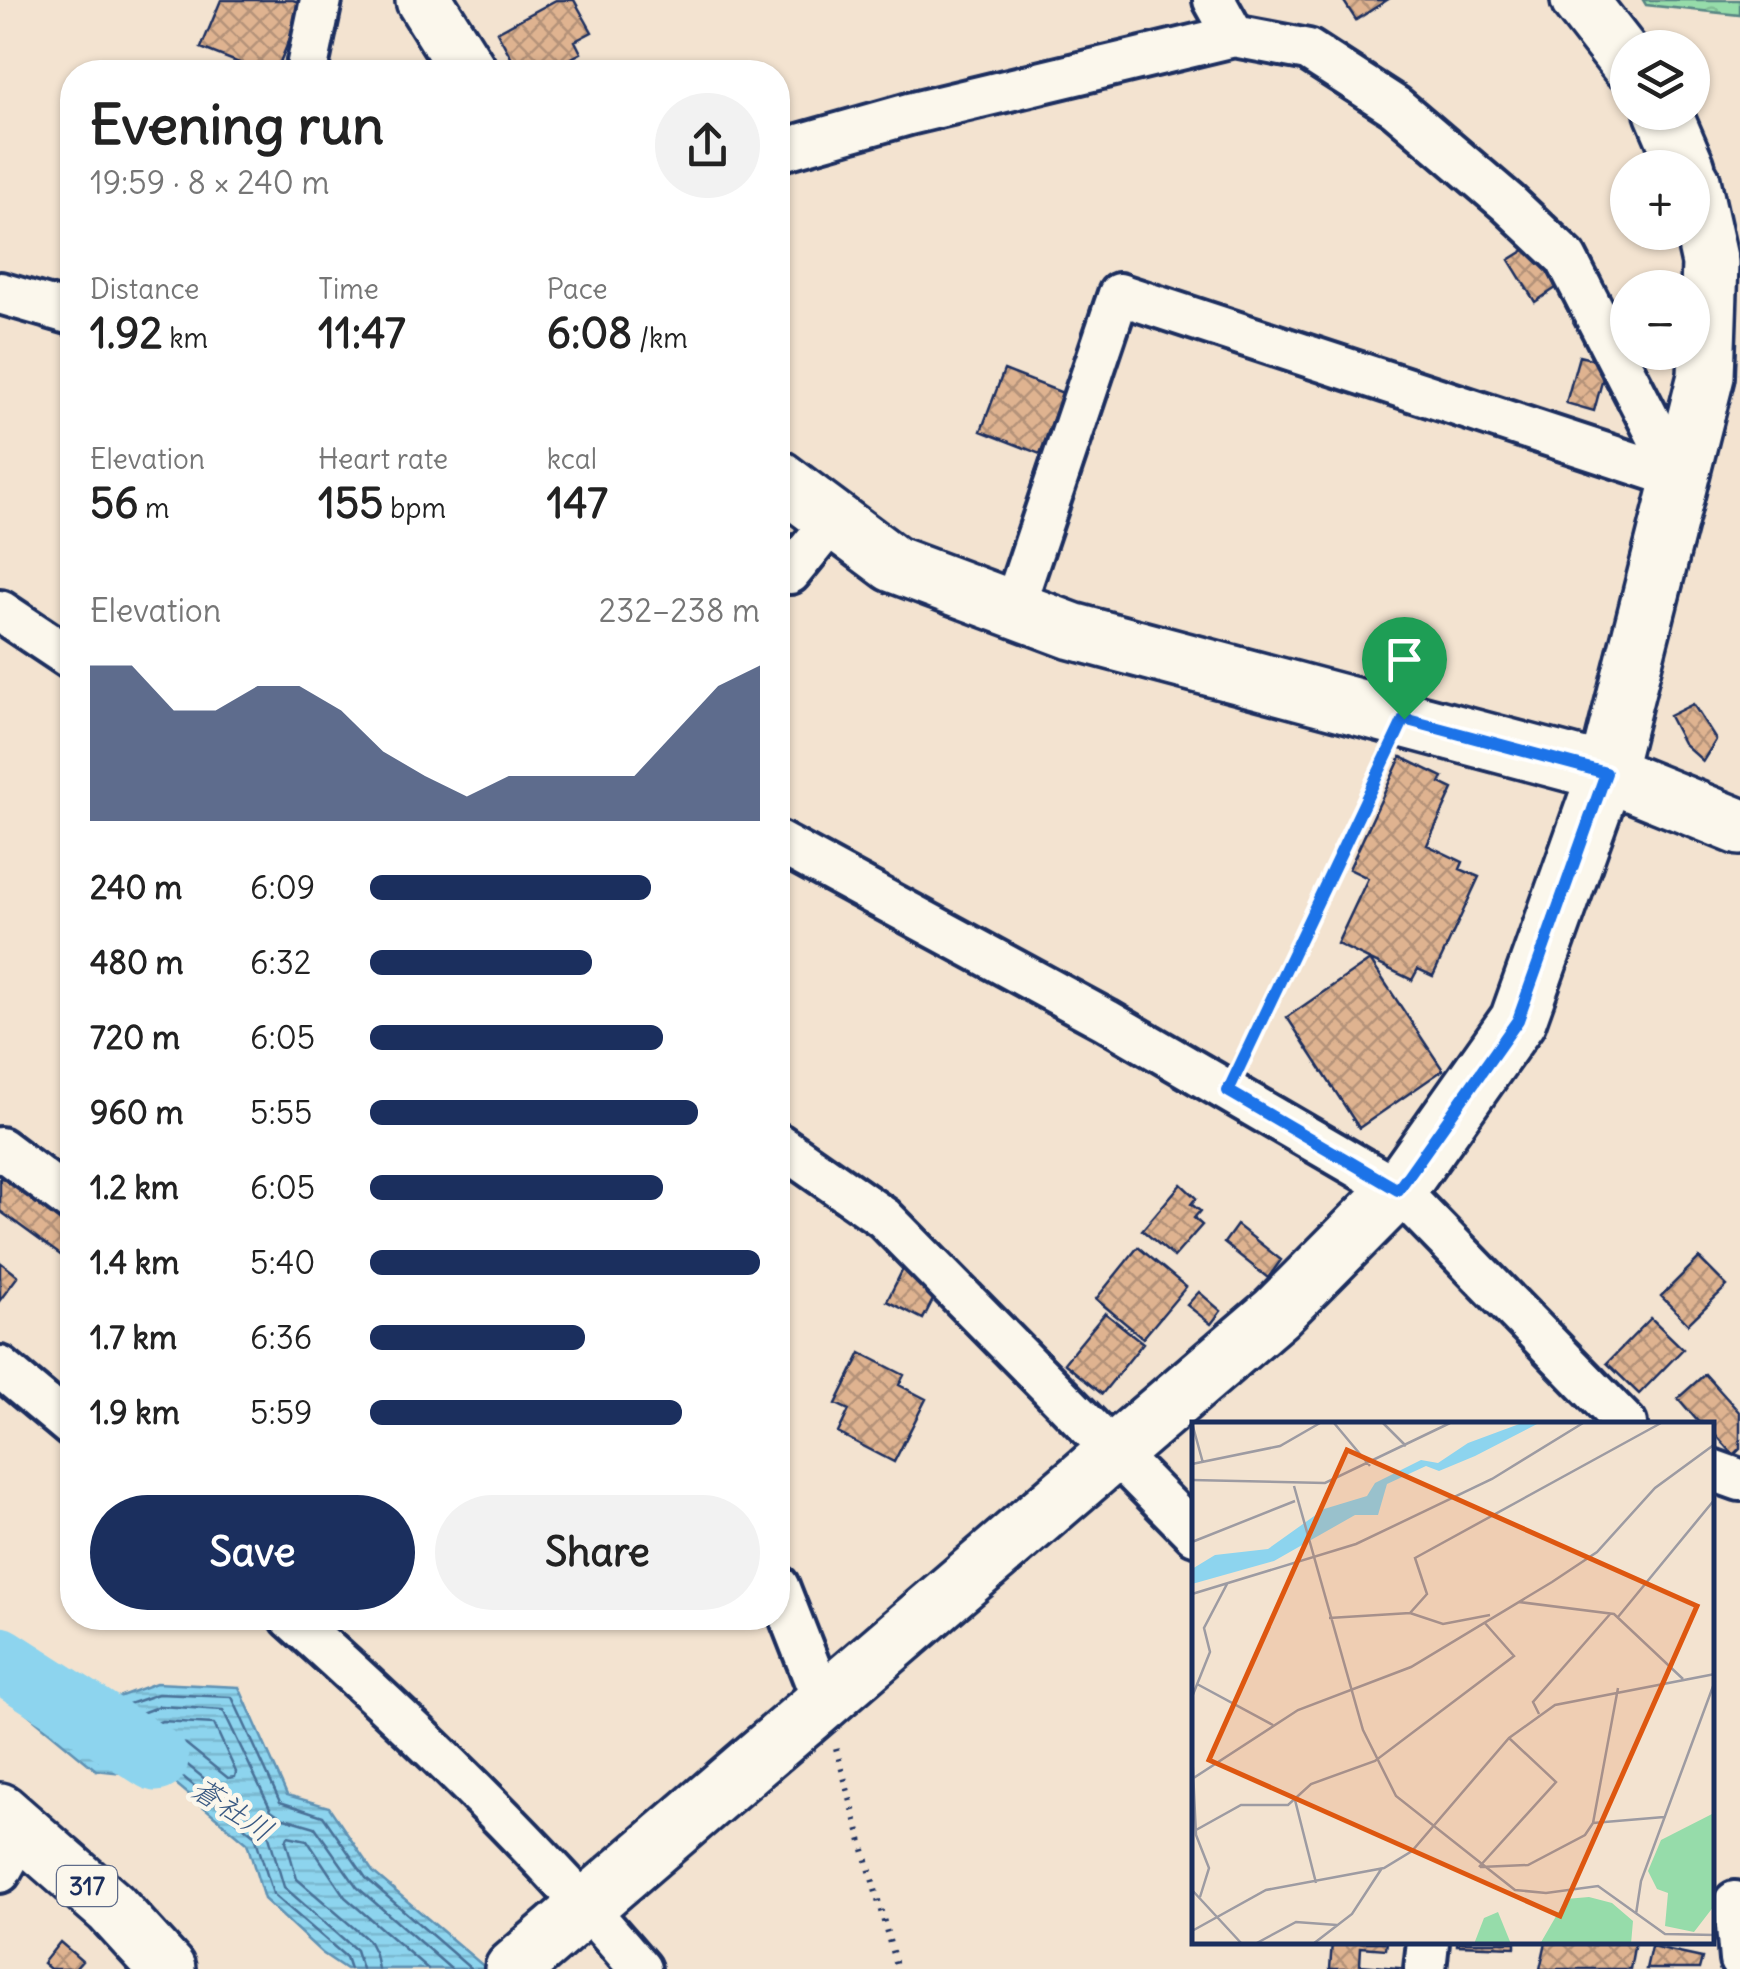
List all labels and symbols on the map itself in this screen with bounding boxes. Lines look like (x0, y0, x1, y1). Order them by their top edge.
pin (1362, 617, 1447, 720)
inset map (1192, 1422, 1715, 1944)
water label: 蒼社川 (185, 1769, 281, 1849)
road number: 317 (57, 1866, 117, 1906)

